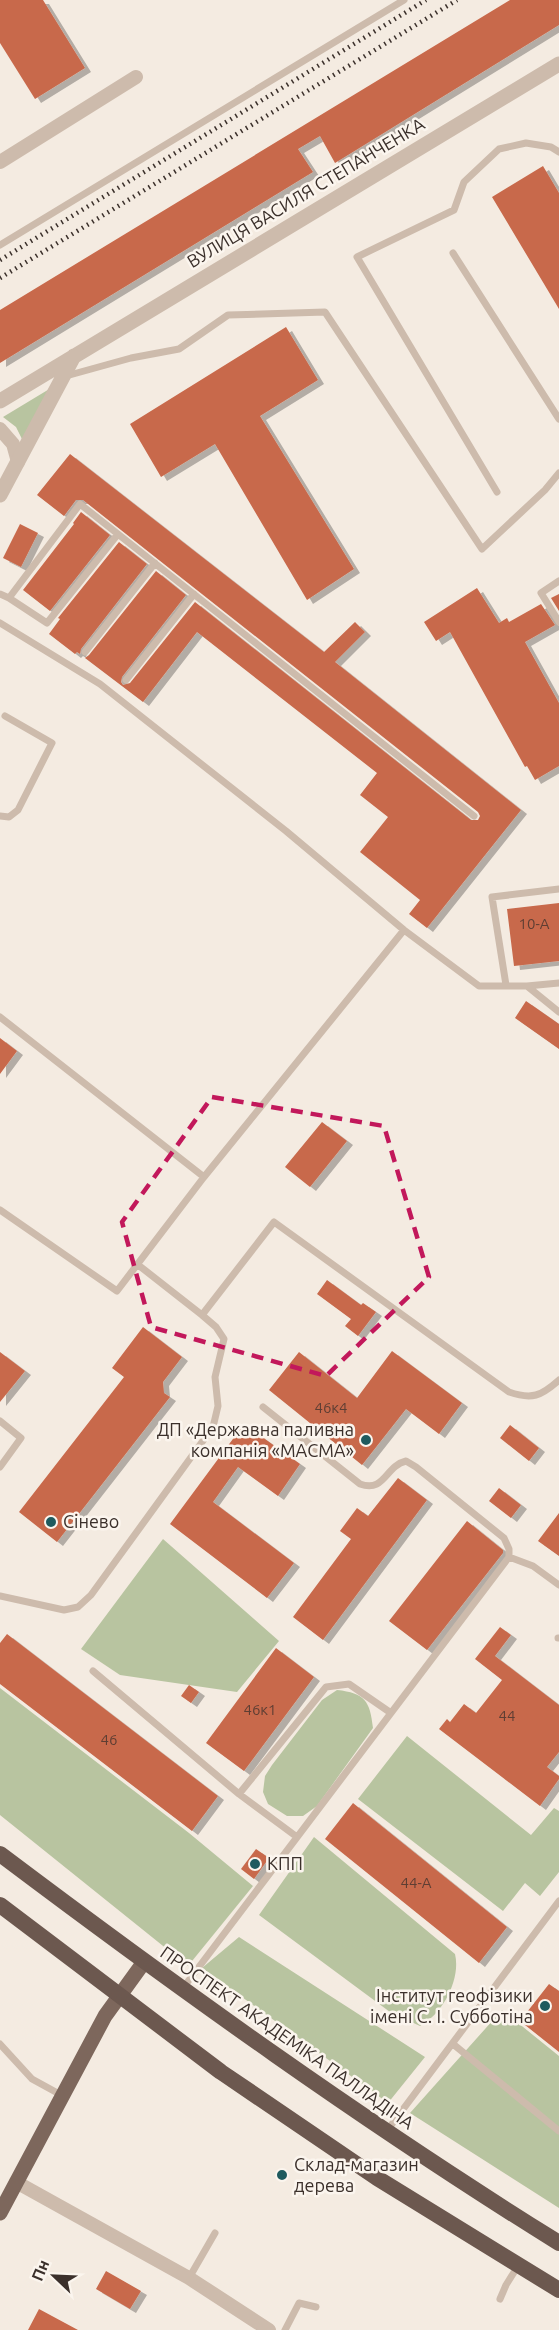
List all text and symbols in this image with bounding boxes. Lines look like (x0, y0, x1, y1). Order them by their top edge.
street label: ВУЛИЦЯ ВАСИЛЯ СТЕПАНЧЕНКА (183, 113, 428, 271)
house number: 10-А (518, 915, 550, 932)
house number: 46к4 (314, 1399, 348, 1416)
place label: ДП «Державна паливна компанія «МАСМА» (157, 1419, 354, 1460)
marker: ДП «Державна паливна компанія «МАСМА» (359, 1433, 373, 1447)
place label: Сінево (63, 1511, 119, 1531)
marker: Сінево (44, 1515, 58, 1529)
house number: 46к1 (243, 1701, 277, 1718)
house number: 44 (499, 1707, 515, 1724)
house number: 46 (101, 1731, 117, 1748)
place label: КПП (267, 1853, 303, 1873)
marker: КПП (248, 1857, 262, 1871)
house number: 44-А (400, 1874, 432, 1891)
street label: ПРОСПЕКТ АКАДЕМІКА ПАЛЛАДІНА (157, 1942, 418, 2133)
place label: Інститут геофізики імені С. І. Субботіна (370, 1985, 533, 2026)
marker: Інститут геофізики імені С. І. Субботіна (538, 1999, 552, 2013)
place label: Склад-магазин дерева (294, 2154, 419, 2195)
marker: Склад-магазин дерева (275, 2168, 289, 2182)
north arrow (24, 2246, 84, 2306)
text: Пн (28, 2257, 53, 2283)

